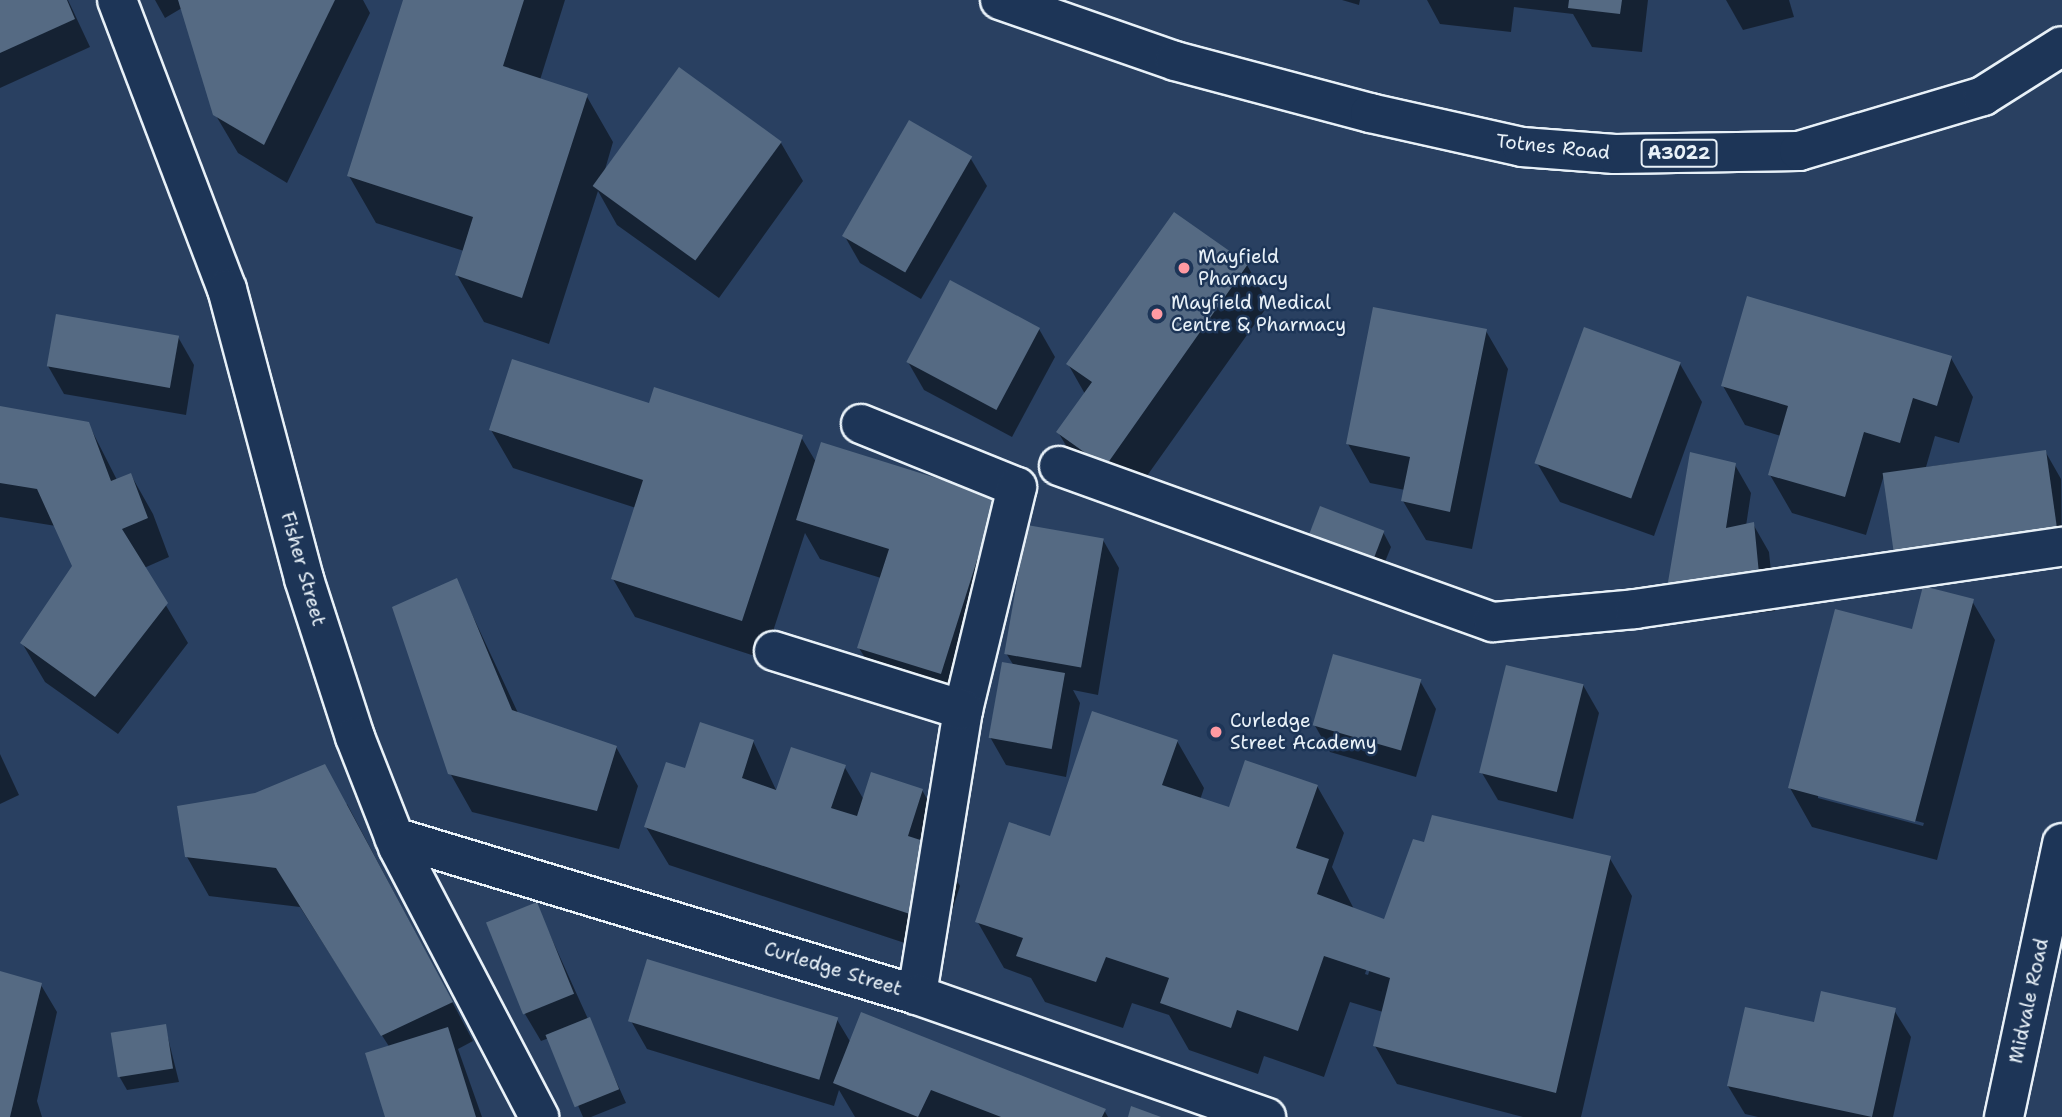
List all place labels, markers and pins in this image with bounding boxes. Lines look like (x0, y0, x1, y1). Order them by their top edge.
place label: Mayfield Pharmacy (1198, 246, 1288, 290)
marker: Mayfield Pharmacy (1176, 260, 1192, 276)
place label: Mayfield Medical Centre & Pharmacy (1171, 292, 1346, 336)
marker: Mayfield Medical Centre & Pharmacy (1149, 306, 1165, 322)
place label: Curledge Street Academy (1230, 710, 1377, 754)
marker: Curledge Street Academy (1208, 724, 1224, 740)

